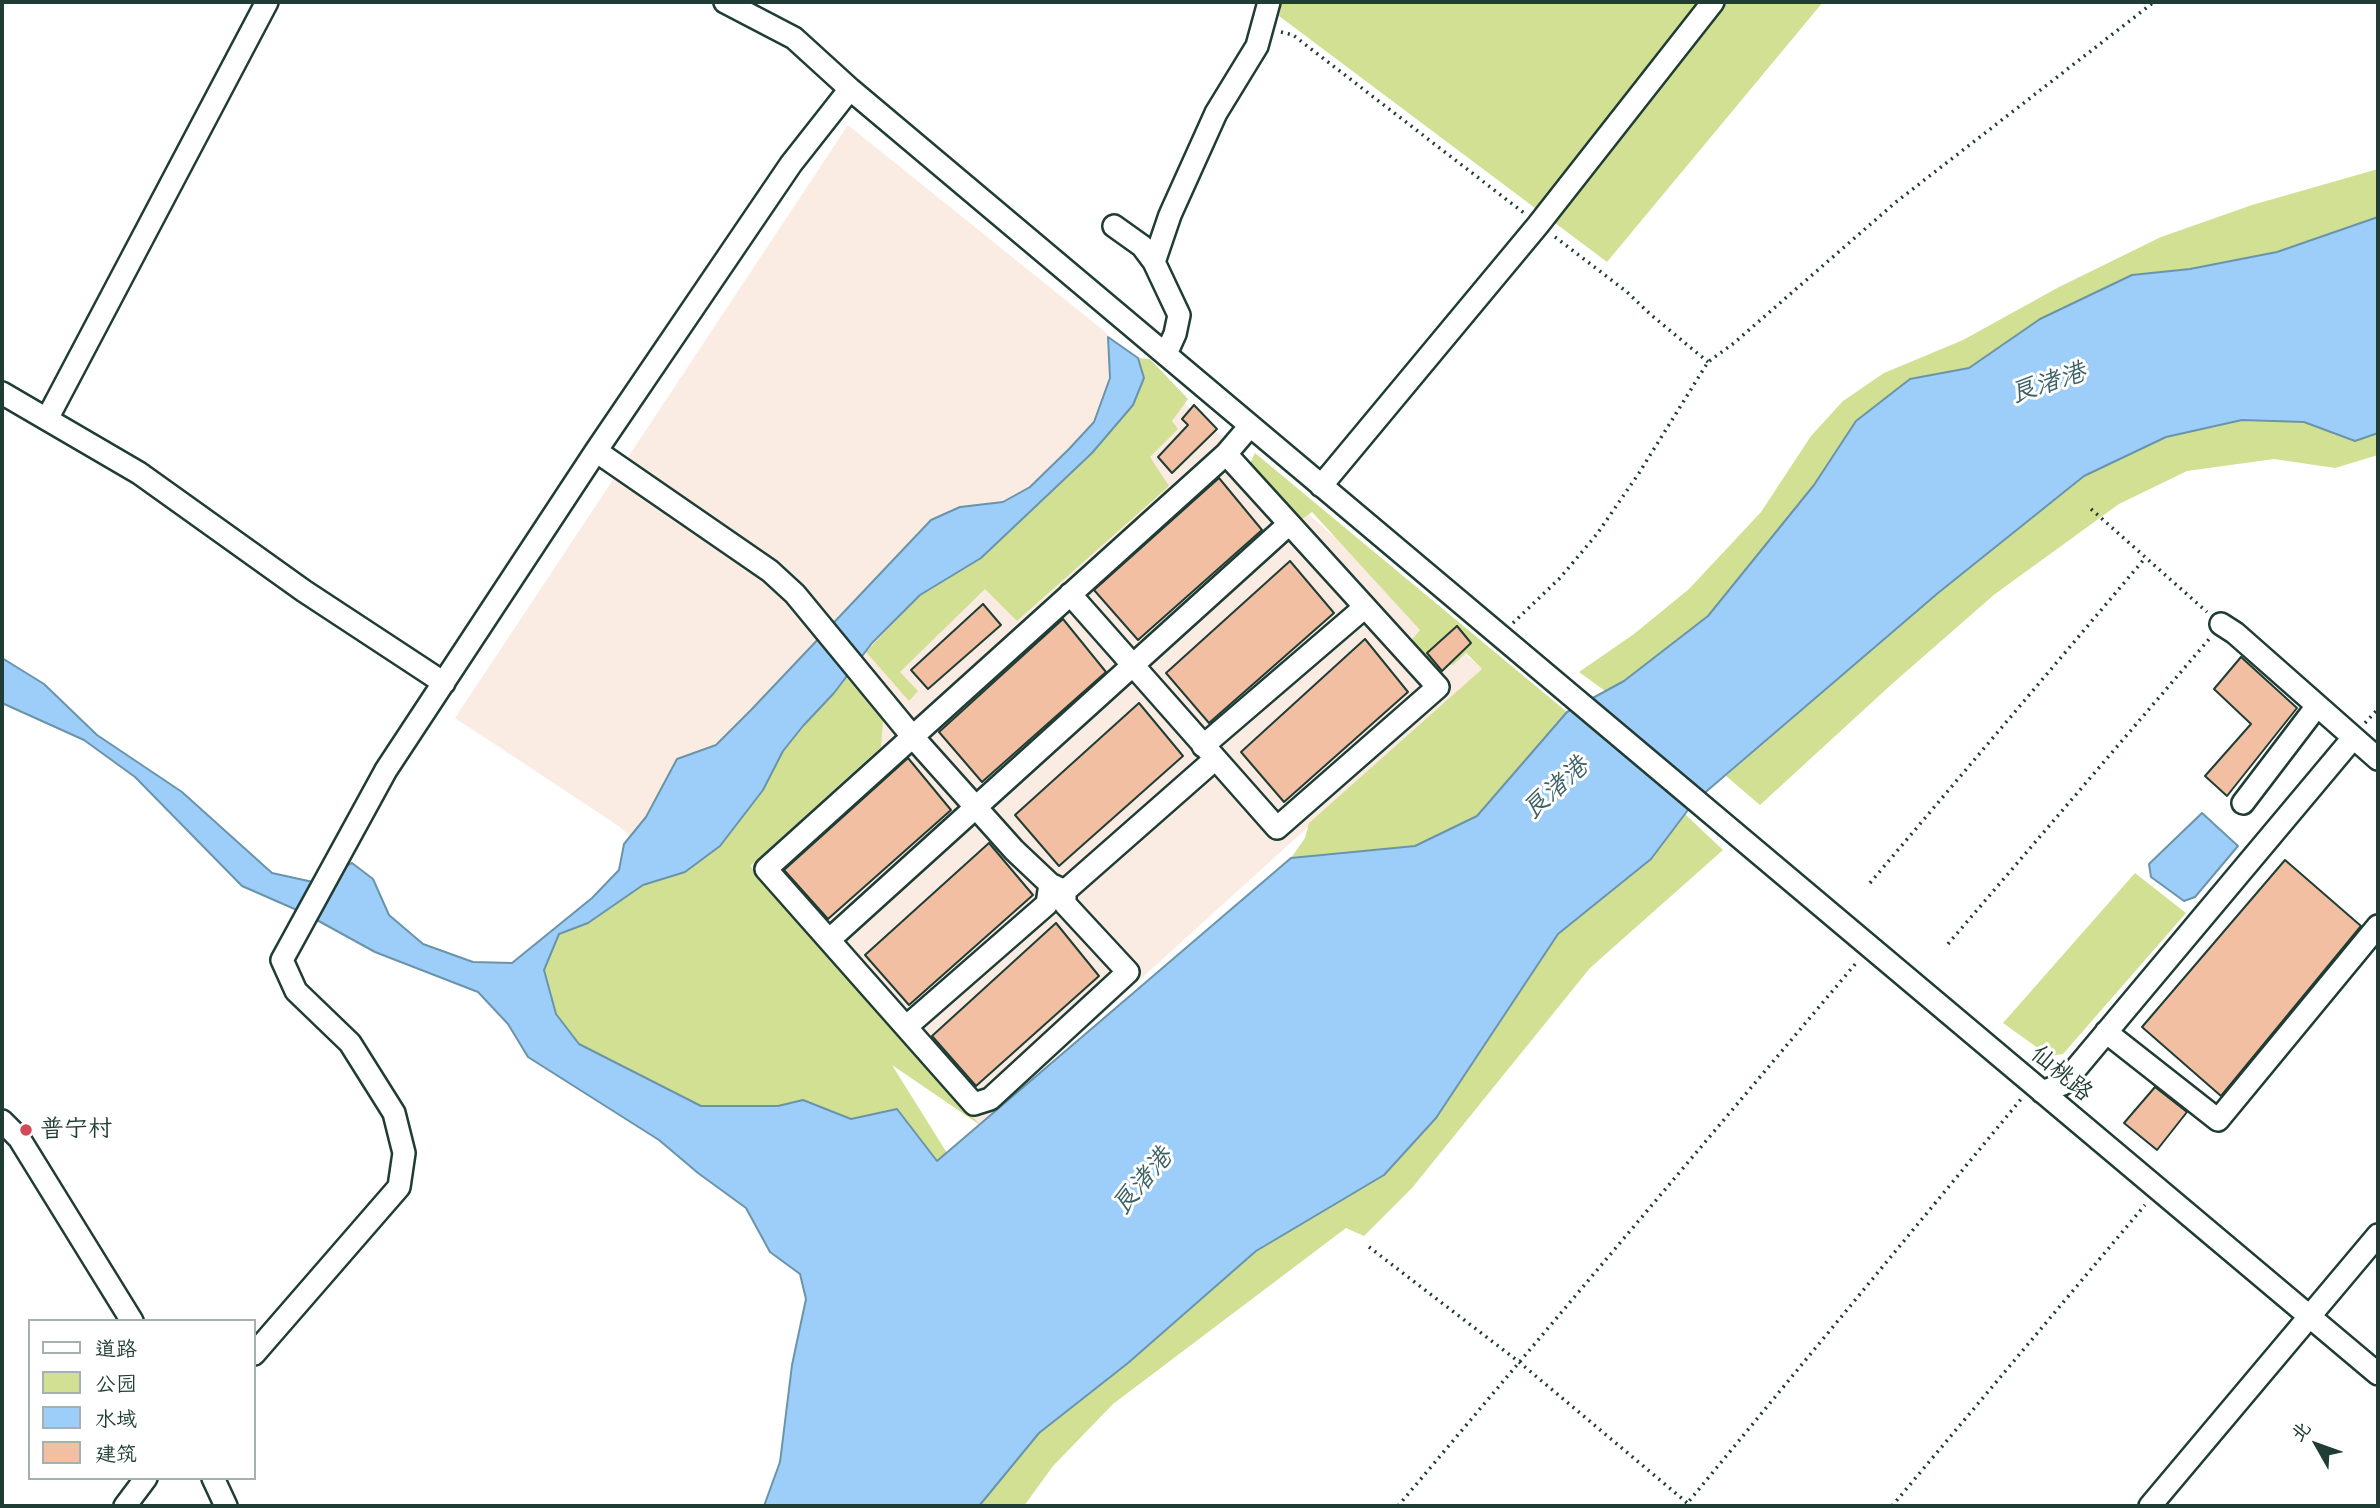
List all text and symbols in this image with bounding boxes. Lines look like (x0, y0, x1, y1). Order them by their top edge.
water label: 良渚港 (2006, 357, 2090, 411)
water label: 良渚港 (1517, 751, 1595, 827)
street label: 仙桃路 (2024, 1040, 2098, 1108)
place label: 普宁村 (40, 1116, 112, 1144)
marker: 普宁村 (18, 1122, 34, 1138)
water label: 良渚港 (1106, 1142, 1180, 1222)
legend (28, 1319, 256, 1480)
text: 道路 (95, 1336, 137, 1362)
text: 公园 (95, 1371, 137, 1397)
text: 水域 (95, 1406, 137, 1432)
north arrow (2282, 1410, 2352, 1480)
text: 北 (2286, 1417, 2316, 1447)
text: 建筑 (95, 1441, 137, 1467)

